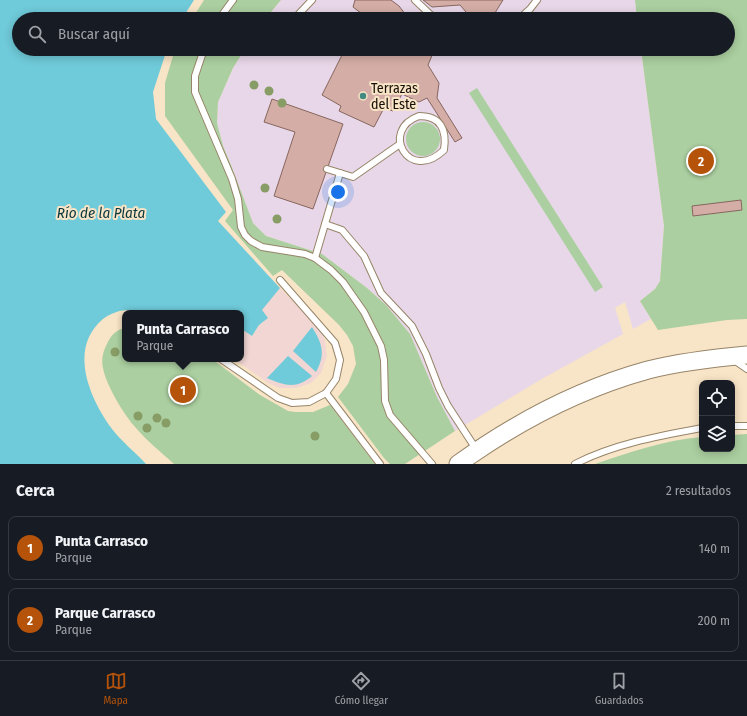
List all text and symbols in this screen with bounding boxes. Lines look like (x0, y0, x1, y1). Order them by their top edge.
search box (12, 12, 735, 56)
icon: search (26, 23, 48, 45)
text: Buscar aquí (58, 25, 130, 43)
place label: Terrazas del Este (371, 80, 418, 113)
marker: Terrazas del Este (358, 91, 368, 101)
pin: 2 (688, 146, 714, 176)
your location (328, 182, 348, 202)
water label: Río de la Plata (57, 204, 145, 222)
popup (122, 310, 244, 362)
text: Punta Carrasco (136, 320, 230, 338)
text: Parque (136, 338, 173, 353)
pin: 1 (170, 375, 196, 405)
map controls (699, 380, 735, 452)
button: locate (699, 380, 735, 416)
button: layers (699, 416, 735, 452)
text: Cerca (16, 480, 55, 501)
text: 2 resultados (666, 483, 731, 498)
text: Punta Carrasco (55, 532, 148, 550)
text: 1 (27, 541, 33, 556)
text: 140 m (699, 541, 730, 556)
text: Parque (55, 550, 92, 565)
text: Parque Carrasco (55, 604, 156, 622)
text: 2 (27, 613, 33, 628)
text: 200 m (698, 613, 730, 628)
text: Parque (55, 622, 92, 637)
tab: Mapa (103, 670, 128, 707)
tab: Cómo llegar (335, 670, 388, 707)
tab: Guardados (595, 670, 644, 707)

